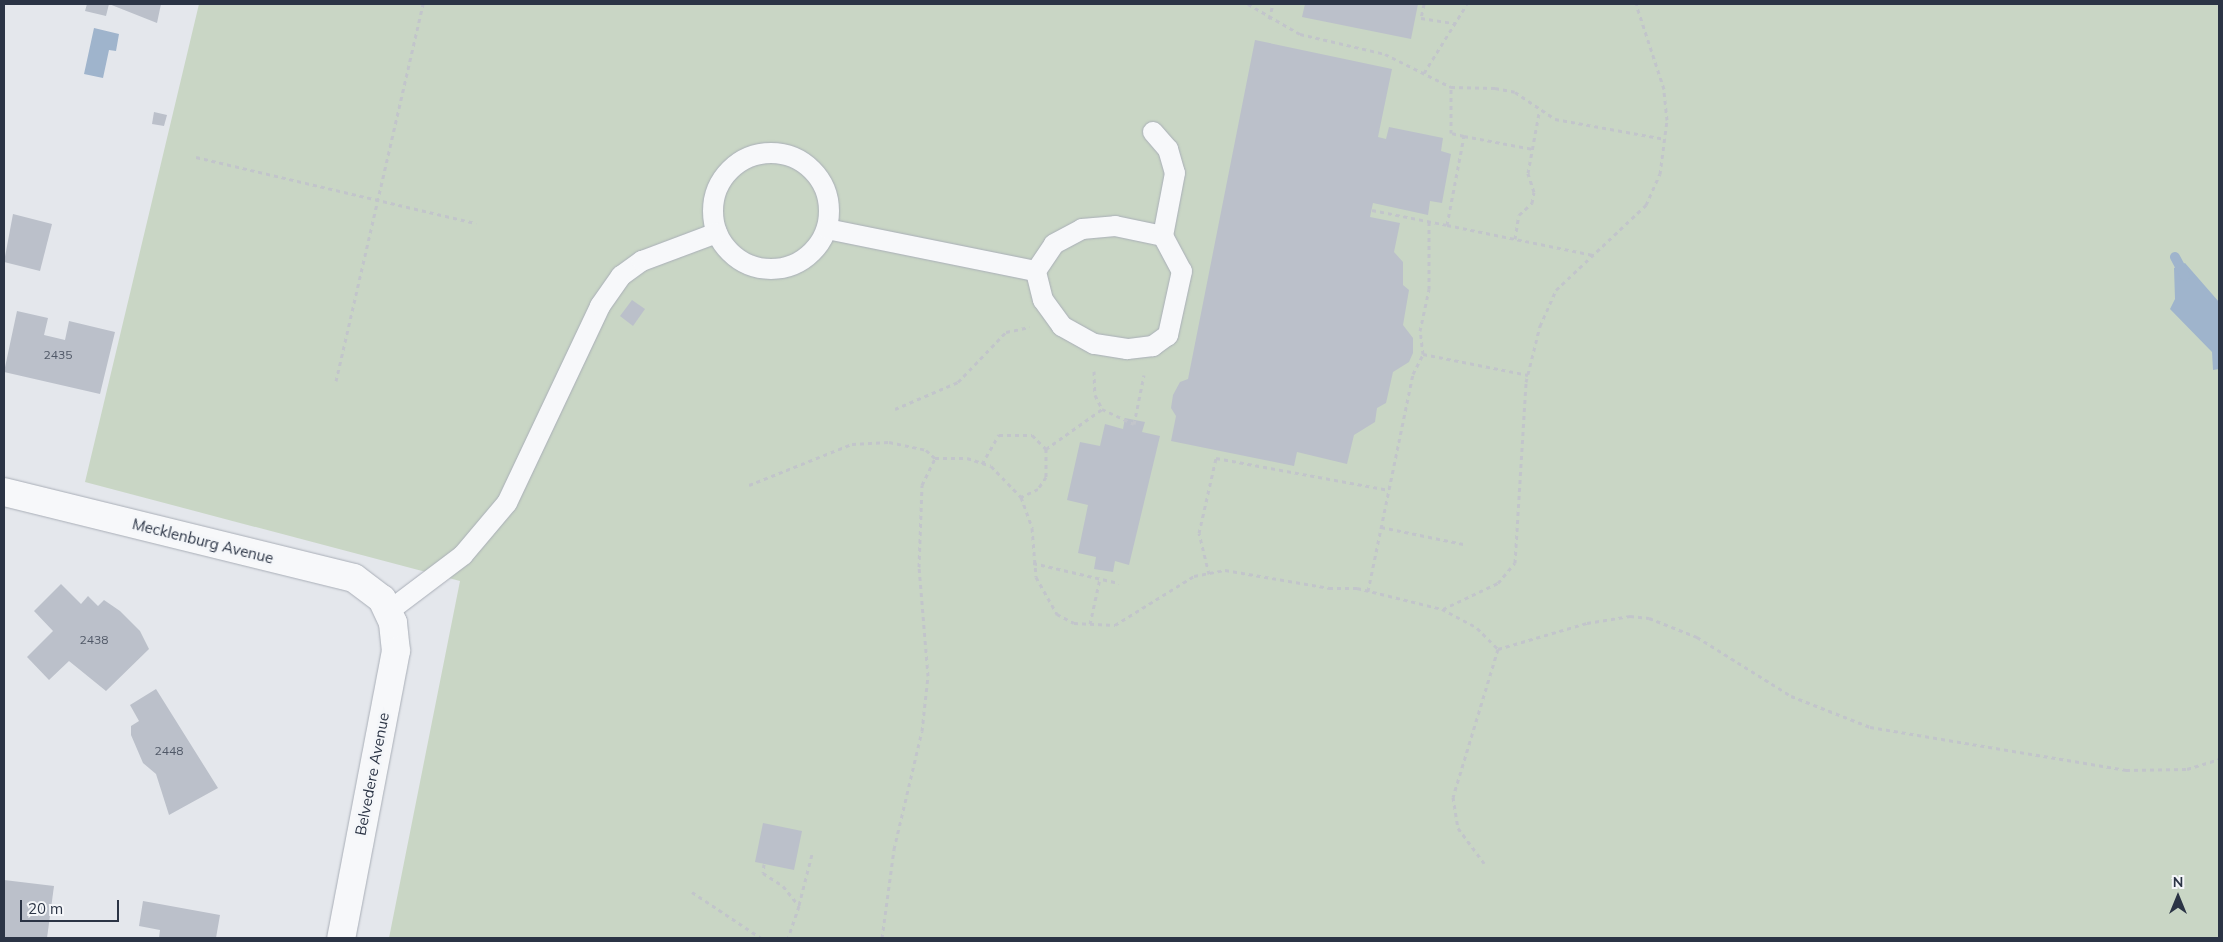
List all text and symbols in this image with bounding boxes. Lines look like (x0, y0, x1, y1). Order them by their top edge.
house number: 2435 (44, 348, 72, 362)
street label: Mecklenburg Avenue (131, 515, 275, 567)
house number: 2438 (80, 633, 108, 647)
street label: Belvedere Avenue (351, 711, 393, 837)
house number: 2448 (155, 744, 183, 758)
north arrow (2153, 872, 2203, 922)
text: N (2173, 873, 2183, 891)
scale bar (22, 890, 121, 922)
text: 20 m (28, 899, 63, 918)

